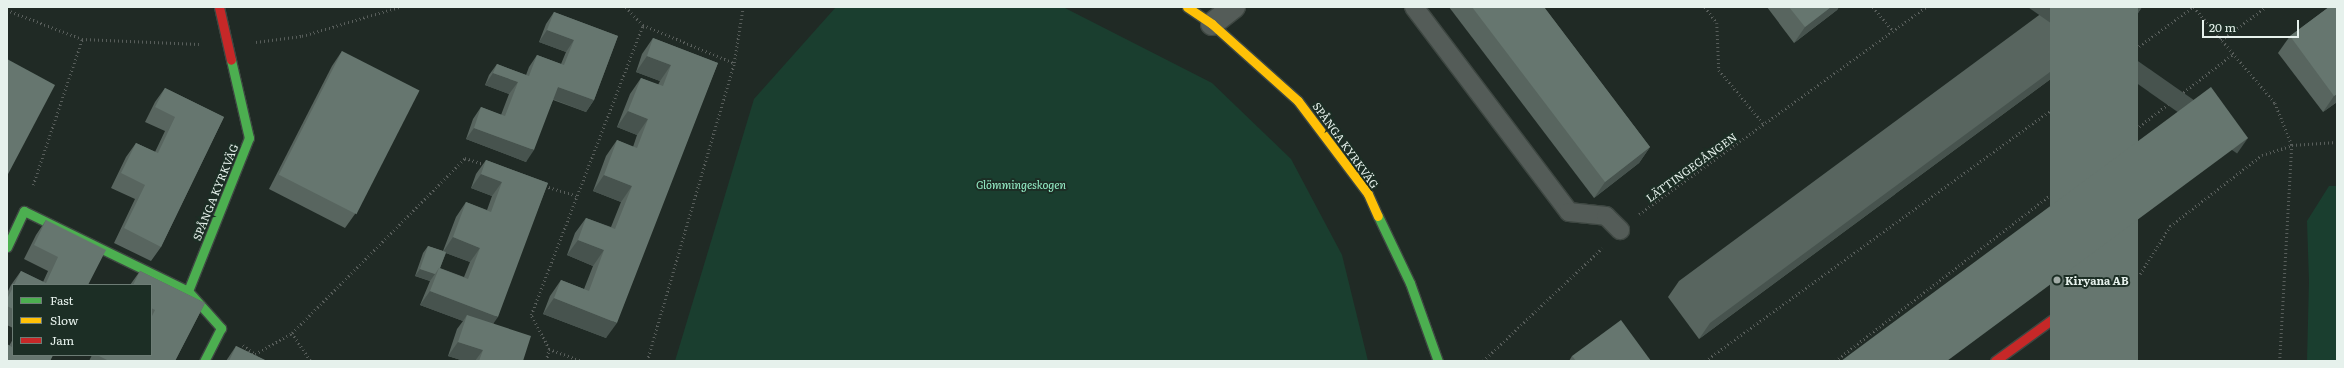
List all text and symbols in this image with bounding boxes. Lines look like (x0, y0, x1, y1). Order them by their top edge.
scale bar (2204, 12, 2301, 38)
text: 20 m (2209, 18, 2236, 36)
street label: SPÅNGA KYRKVÄG (1310, 99, 1382, 191)
street label: LÄTTINGEGÅNGEN (1643, 130, 1739, 204)
street label: SPÅNGA KYRKVÄG (190, 142, 240, 242)
park label: Glömmingeskogen (976, 177, 1066, 191)
place label: Kiryana AB (2065, 273, 2129, 287)
marker: Kiryana AB (2052, 275, 2062, 285)
legend (12, 284, 152, 356)
text: Fast (50, 291, 73, 309)
text: Slow (50, 311, 78, 329)
text: Jam (50, 331, 74, 349)

